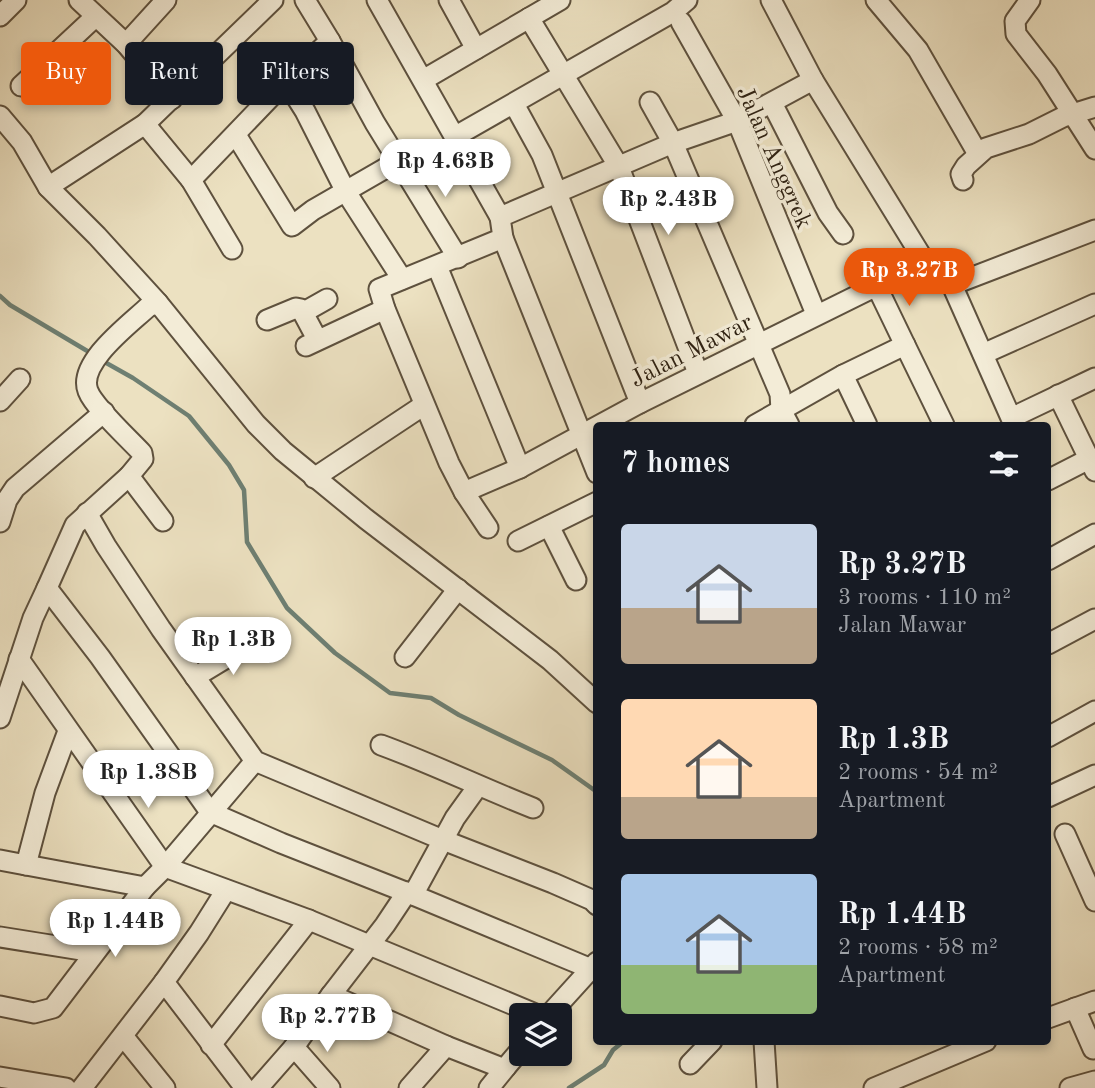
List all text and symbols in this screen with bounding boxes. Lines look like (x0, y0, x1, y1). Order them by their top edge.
chip: Buy (21, 42, 111, 105)
chip: Rent (125, 42, 223, 105)
chip: Filters (237, 42, 354, 105)
street label: Jalan Anggrek (731, 83, 815, 233)
pin: Rp 4.63B (373, 140, 517, 199)
text: Rp 4.63B (396, 150, 494, 173)
pin: Rp 2.43B (596, 177, 740, 237)
text: Rp 2.43B (619, 188, 717, 211)
pin: Rp 3.27B (837, 248, 981, 308)
text: Rp 3.27B (860, 259, 958, 282)
street label: Jalan Mawar (627, 311, 757, 393)
icon: filters (985, 445, 1023, 483)
text: 7 homes (621, 449, 730, 479)
text: Rp 3.27B (838, 550, 967, 580)
icon: home (677, 552, 761, 636)
text: 3 rooms · 110 m² (838, 586, 1011, 609)
text: Jalan Mawar (838, 614, 966, 637)
pin: Rp 1.3B (168, 618, 298, 677)
text: Rp 1.3B (190, 628, 276, 651)
text: Rp 1.3B (838, 725, 949, 755)
icon: home (677, 727, 761, 811)
pin: Rp 1.38B (76, 750, 220, 810)
text: Rp 1.38B (99, 761, 197, 784)
text: 2 rooms · 54 m² (838, 761, 998, 784)
text: Apartment (838, 789, 946, 812)
pin: Rp 1.44B (43, 900, 187, 959)
text: Rp 1.44B (838, 900, 967, 930)
icon: home (677, 902, 761, 986)
text: Rp 1.44B (66, 910, 164, 933)
text: 2 rooms · 58 m² (838, 936, 998, 959)
text: Apartment (838, 964, 946, 987)
pin: Rp 2.77B (255, 995, 399, 1054)
map controls (509, 1003, 572, 1066)
button: layers (509, 1003, 572, 1066)
text: Rp 2.77B (278, 1005, 376, 1028)

